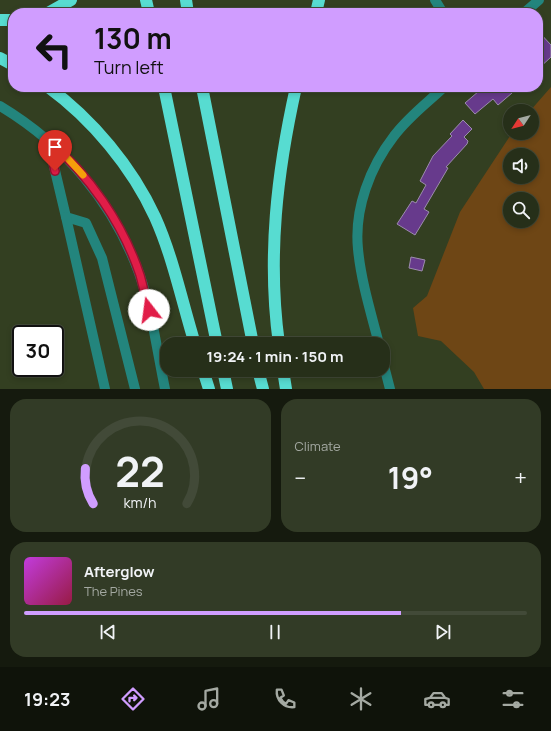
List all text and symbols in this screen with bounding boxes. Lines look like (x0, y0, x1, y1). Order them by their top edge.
text: 130 m (94, 19, 172, 57)
icon: left (28, 24, 80, 76)
text: Turn left (94, 55, 164, 79)
north arrow (503, 104, 539, 140)
map controls (503, 104, 539, 228)
pin (38, 130, 72, 171)
icon: arrive (44, 136, 66, 158)
button: sound (503, 148, 539, 184)
button: search (503, 192, 539, 228)
position arrow (128, 289, 170, 331)
speed limit sign: 30 (12, 325, 64, 377)
text: 19:24 · 1 min · 150 m (206, 346, 344, 367)
text: Climate (295, 437, 341, 455)
text: 22 (115, 442, 165, 498)
text: 19° (388, 457, 433, 498)
text: − (295, 463, 306, 493)
text: + (514, 463, 527, 493)
text: km/h (124, 492, 157, 511)
text: Afterglow (84, 561, 155, 582)
text: The Pines (84, 582, 143, 600)
icon: previous (97, 621, 119, 643)
icon: pause (264, 621, 286, 643)
icon: next (432, 621, 454, 643)
icon: directions (119, 685, 147, 713)
icon: music (195, 685, 223, 713)
icon: phone (271, 685, 299, 713)
icon: climate (347, 685, 375, 713)
icon: car (423, 685, 451, 713)
icon: filters (499, 685, 527, 713)
text: 19:23 (24, 687, 70, 711)

